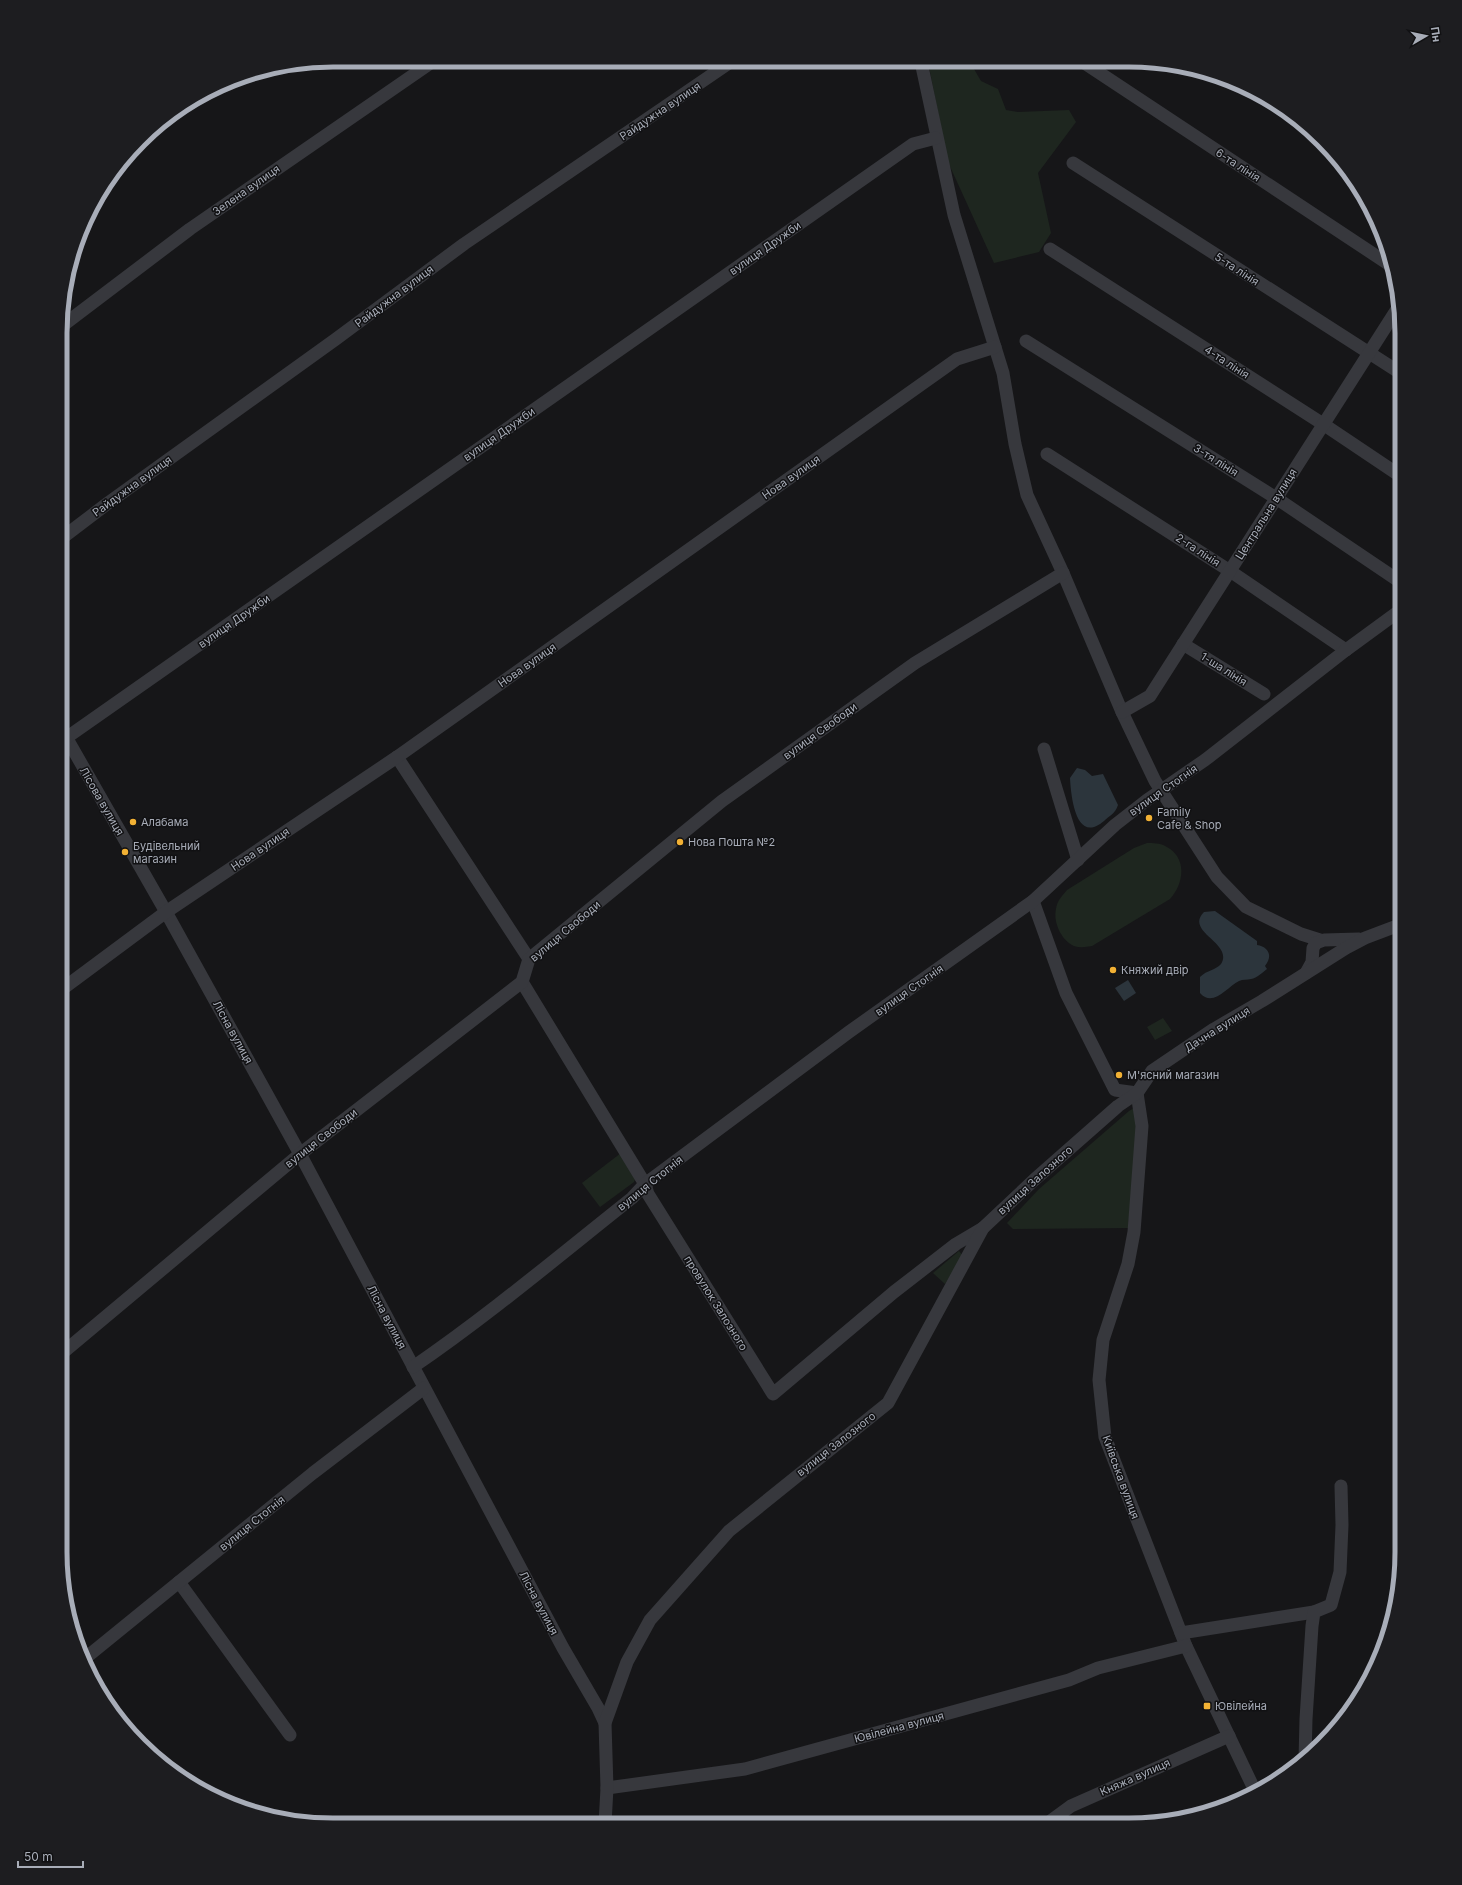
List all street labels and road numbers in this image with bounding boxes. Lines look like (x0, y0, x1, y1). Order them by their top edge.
street label: Райдужна вулиця (617, 79, 703, 143)
street label: 6-та лінія (1213, 145, 1263, 185)
street label: Зелена вулиця (210, 162, 282, 218)
street label: вулиця Дружби (727, 218, 803, 278)
street label: 5-та лінія (1212, 249, 1262, 289)
street label: Райдужна вулиця (352, 262, 436, 330)
street label: 4-та лінія (1202, 342, 1252, 382)
street label: вулиця Дружби (461, 404, 537, 464)
street label: 3-тя лінія (1191, 441, 1241, 479)
street label: Райдужна вулиця (90, 452, 174, 520)
street label: Нова вулиця (759, 452, 823, 502)
street label: Центральна вулиця (1232, 466, 1300, 562)
street label: 2-га лінія (1173, 530, 1223, 570)
street label: вулиця Дружби (196, 591, 272, 651)
street label: Нова вулиця (495, 640, 559, 690)
street label: 1-ша лінія (1198, 649, 1250, 689)
street label: вулиця Свободи (780, 700, 860, 762)
street label: вулиця Стогнія (1126, 761, 1200, 819)
street label: Лісова вулиця (77, 764, 127, 838)
street label: Нова вулиця (228, 824, 292, 874)
street label: вулиця Свободи (527, 897, 603, 965)
street label: вулиця Стогнія (872, 961, 946, 1019)
street label: Лісна вулиця (210, 998, 256, 1066)
street label: Дачна вулиця (1182, 1003, 1252, 1055)
street label: вулиця Свободи (282, 1105, 360, 1171)
street label: вулиця Залозного (995, 1142, 1076, 1217)
street label: вулиця Стогнія (614, 1152, 686, 1214)
street label: провулок Залозного (681, 1253, 751, 1353)
street label: Лісна вулиця (364, 1283, 410, 1351)
street label: вулиця Залозного (794, 1409, 878, 1479)
street label: Київська вулиця (1099, 1433, 1143, 1521)
street label: вулиця Стогнія (216, 1492, 288, 1554)
street label: Лісна вулиця (516, 1569, 562, 1637)
street label: Ювілейна вулиця (853, 1708, 945, 1746)
street label: Княжа вулиця (1098, 1755, 1172, 1799)

